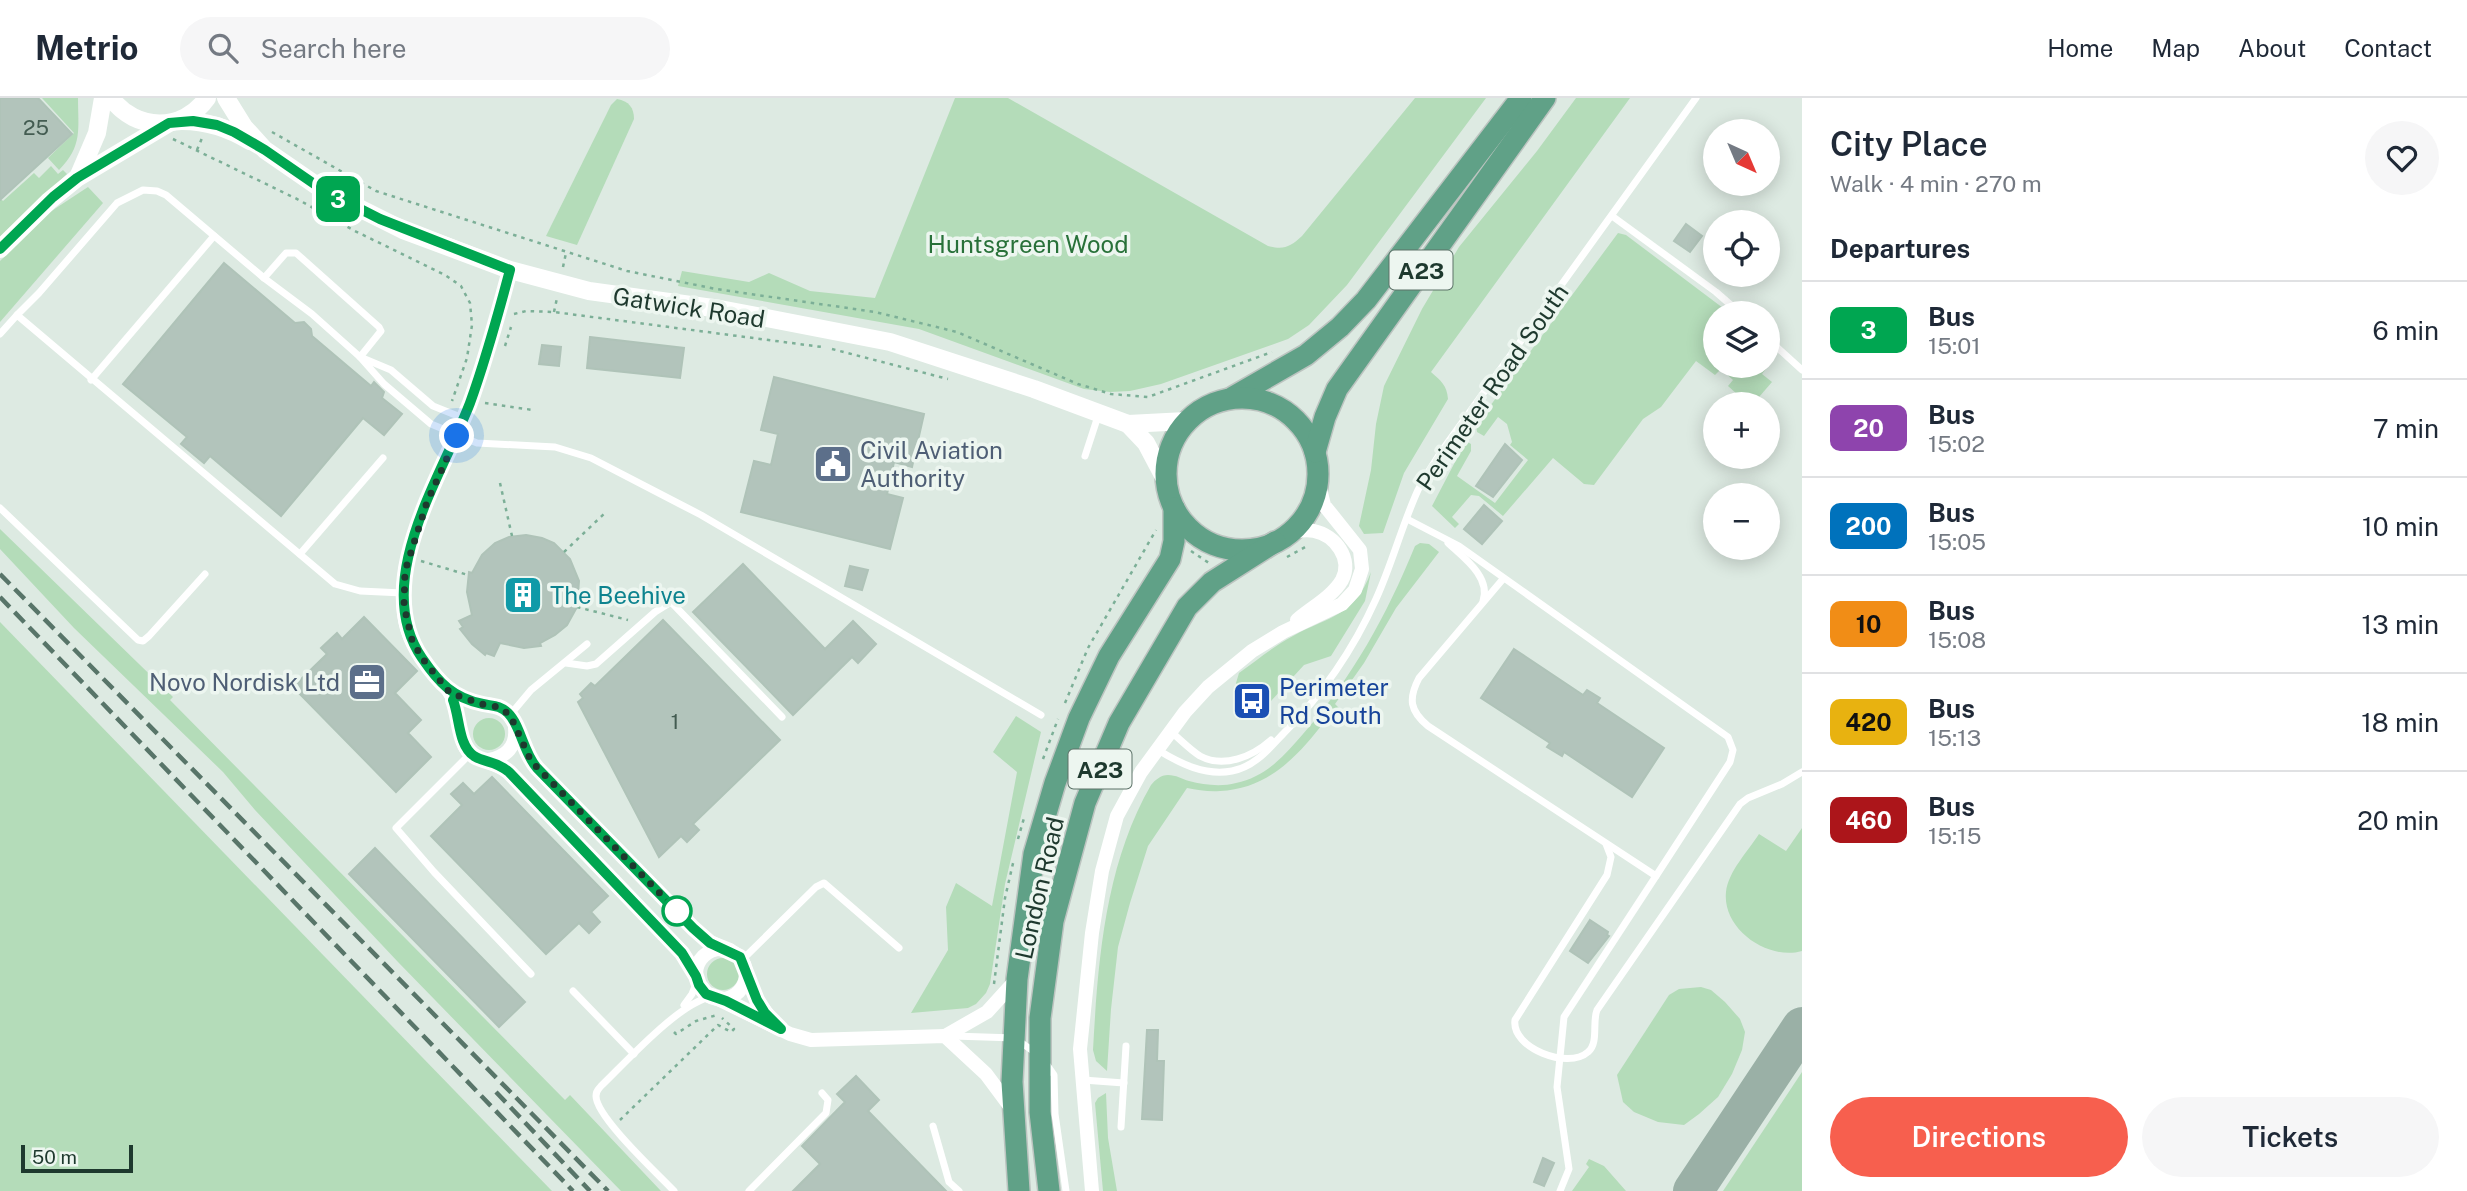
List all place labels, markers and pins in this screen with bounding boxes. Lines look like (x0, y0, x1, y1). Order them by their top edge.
place label: Civil Aviation Authority (860, 436, 1003, 492)
public building icon: Civil Aviation Authority (812, 443, 854, 485)
building icon: The Beehive (502, 574, 544, 616)
place label: The Beehive (550, 581, 686, 609)
office icon: Novo Nordisk Ltd (346, 661, 388, 703)
place label: Novo Nordisk Ltd (149, 668, 340, 696)
place label: Perimeter Rd South (1279, 673, 1389, 729)
bus stop icon: Perimeter Rd South (1231, 680, 1273, 722)
unlabelled marker (662, 896, 692, 926)

